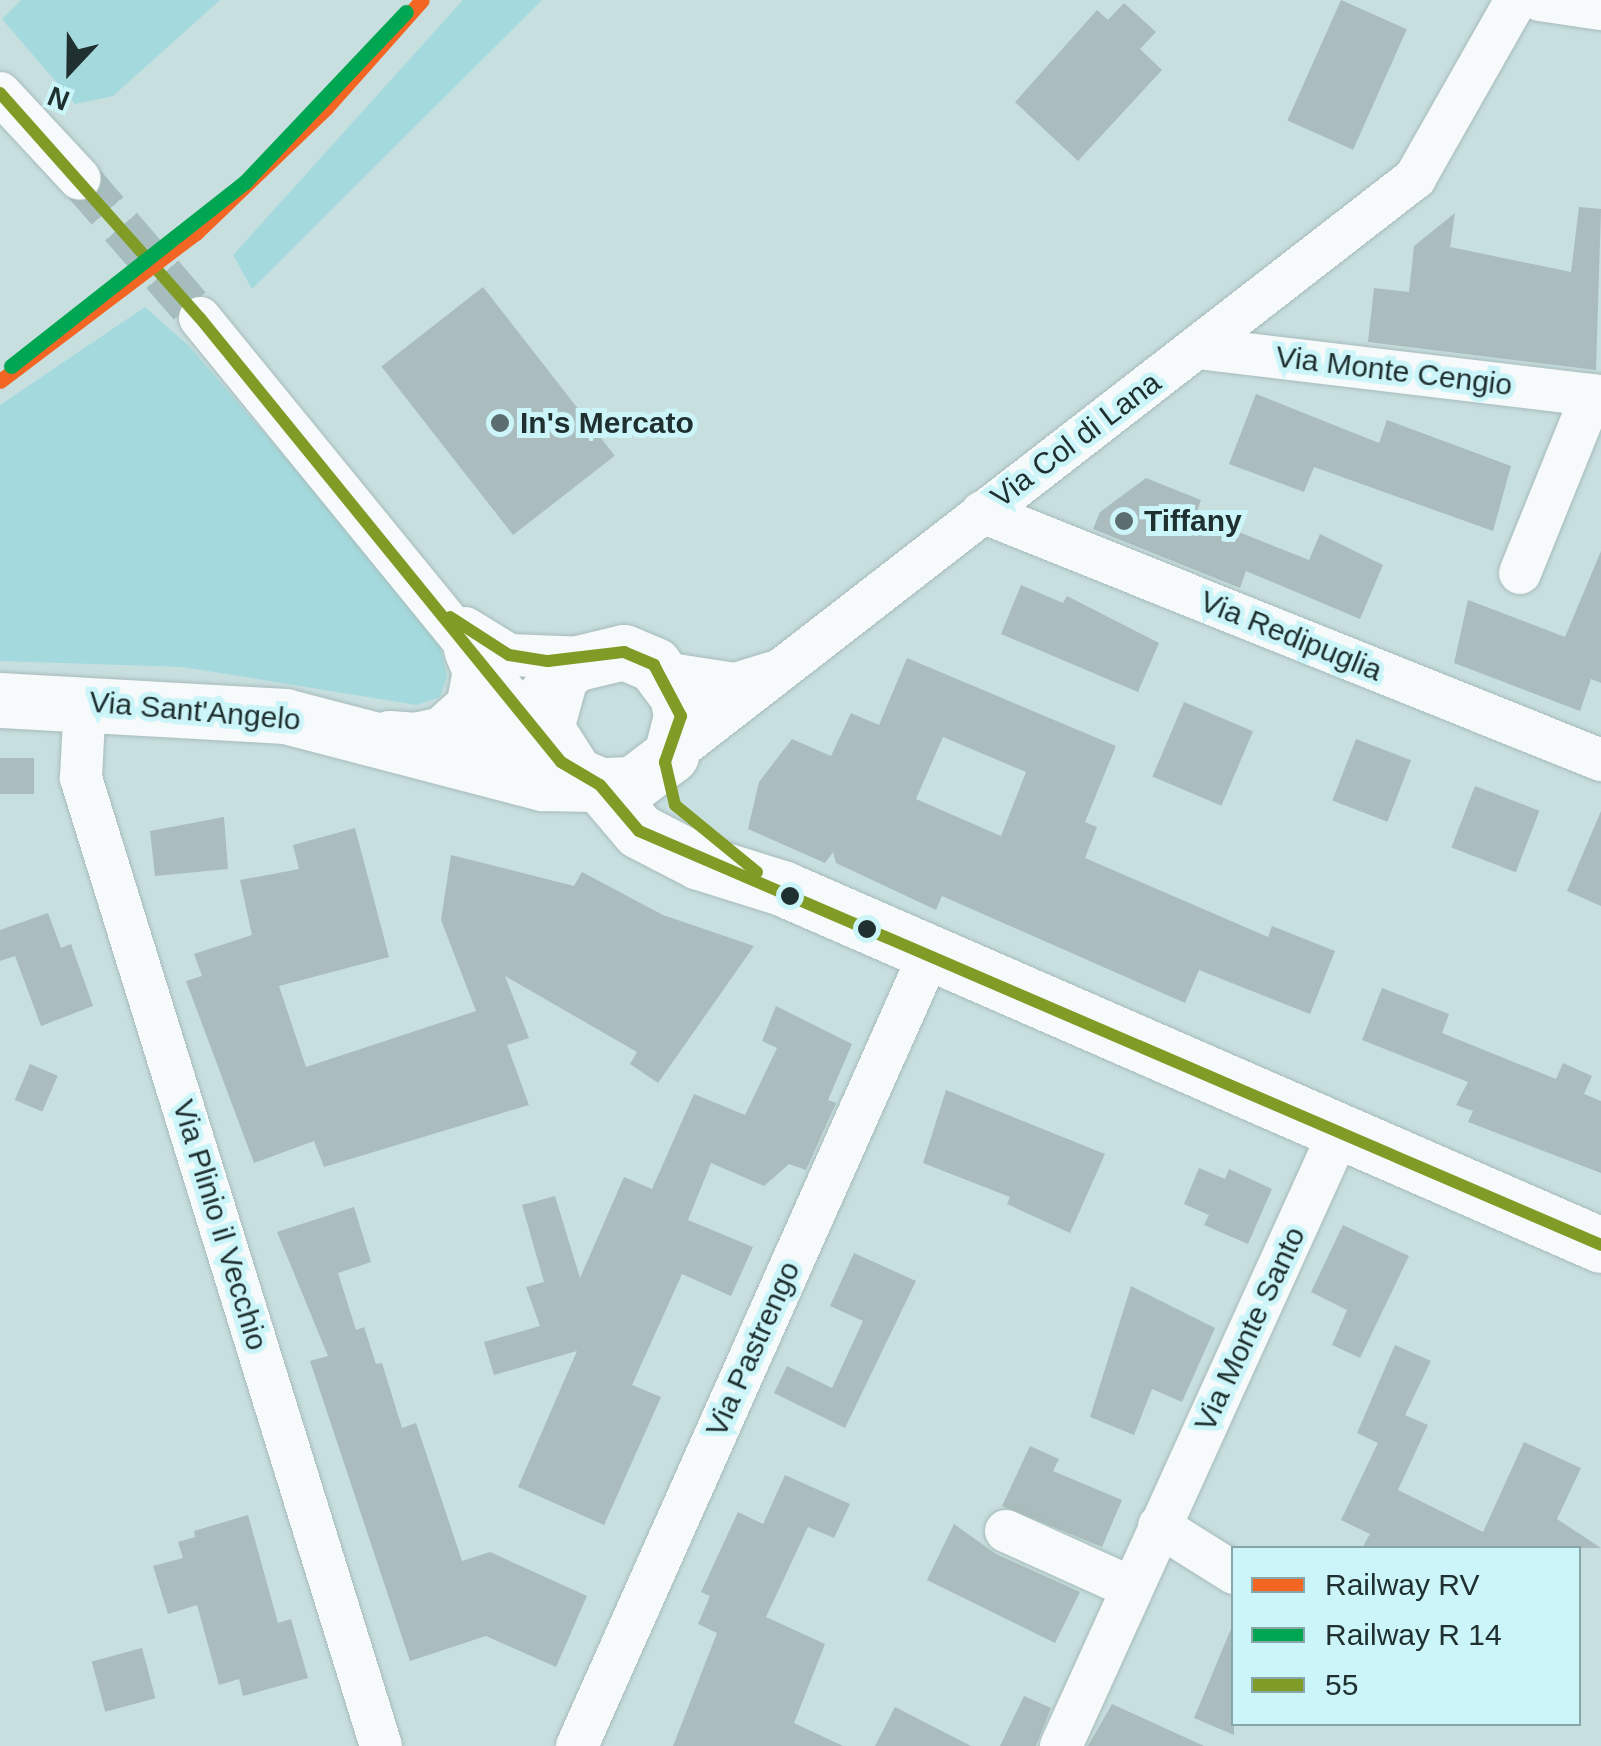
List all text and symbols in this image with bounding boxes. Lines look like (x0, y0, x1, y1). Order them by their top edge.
north arrow (20, 20, 120, 120)
text: N (43, 80, 74, 116)
street label: Via Monte Cengio (1274, 339, 1514, 403)
street label: Via Col di Lana (984, 365, 1168, 515)
place label: In's Mercato (520, 405, 694, 441)
marker: In's Mercato (489, 412, 511, 434)
place label: Tiffany (1144, 503, 1242, 539)
marker: Tiffany (1113, 510, 1135, 532)
street label: Via Redipuglia (1195, 583, 1387, 689)
street label: Via Sant'Angelo (88, 684, 302, 738)
unlabelled marker (780, 886, 800, 906)
unlabelled marker (857, 919, 877, 939)
street label: Via Plinio il Vecchio (165, 1096, 275, 1354)
street label: Via Monte Santo (1187, 1221, 1313, 1437)
street label: Via Pastrengo (698, 1256, 808, 1442)
legend (1231, 1546, 1581, 1726)
text: Railway RV (1325, 1568, 1480, 1601)
text: Railway R 14 (1325, 1618, 1502, 1651)
text: 55 (1325, 1668, 1358, 1701)

